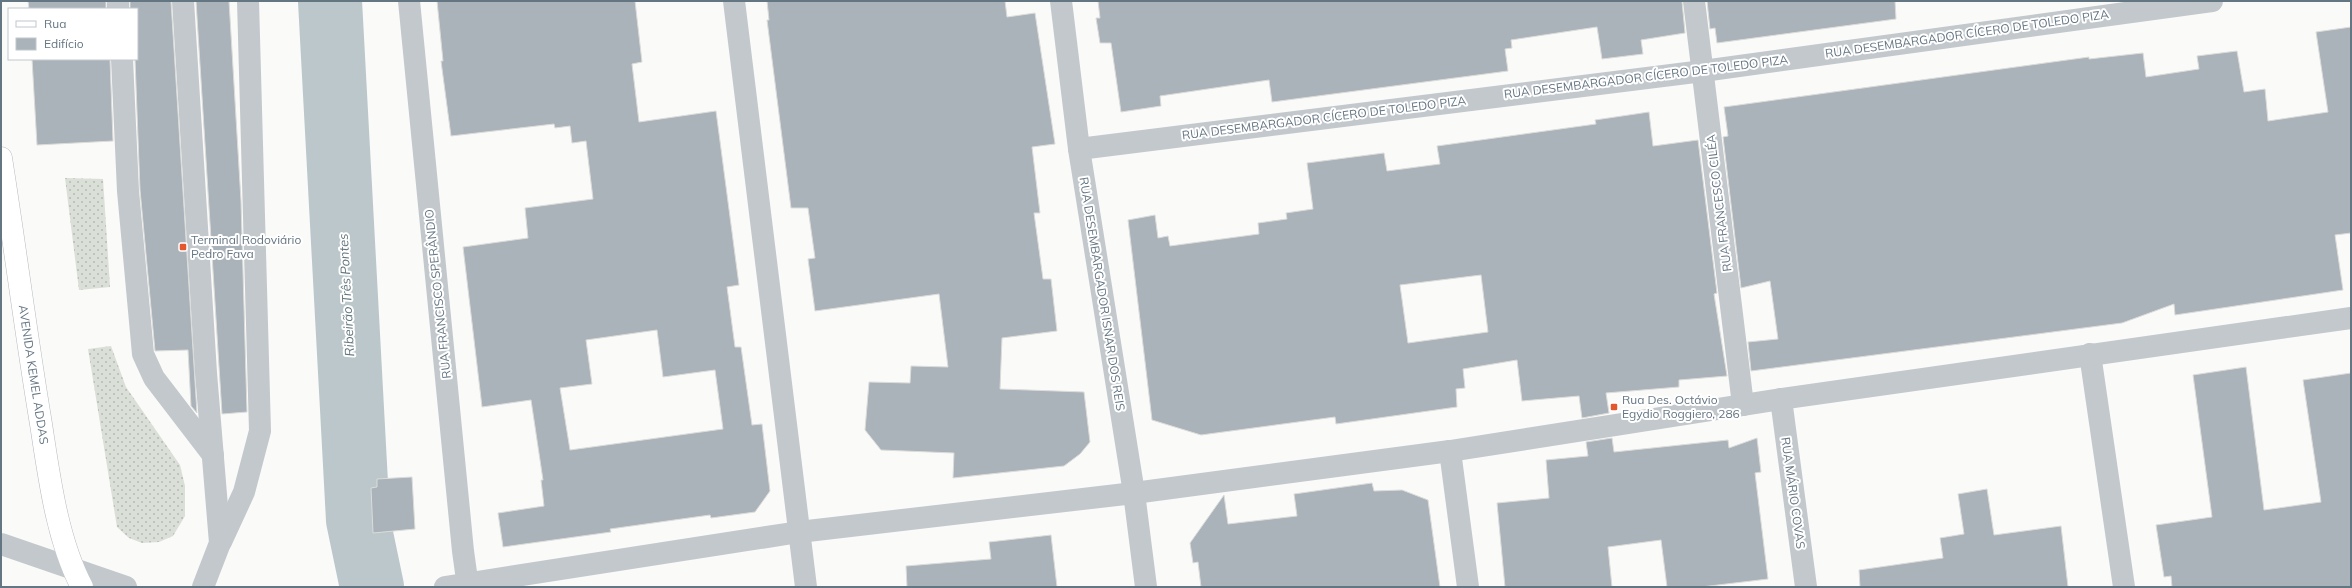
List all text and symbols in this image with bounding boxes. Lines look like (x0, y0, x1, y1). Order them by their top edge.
street label: RUA DESEMBARGADOR CÍCERO DE TOLEDO PIZA (1824, 6, 2110, 61)
legend (8, 8, 138, 60)
text: Rua (44, 16, 66, 31)
text: Edifício (44, 36, 84, 51)
street label: RUA DESEMBARGADOR CÍCERO DE TOLEDO PIZA (1503, 52, 1789, 101)
street label: RUA DESEMBARGADOR CÍCERO DE TOLEDO PIZA (1181, 93, 1467, 142)
street label: RUA FRANCESCO CILÉA (1703, 133, 1734, 273)
street label: RUA DESEMBARGADOR ISNAR DOS REIS (1077, 176, 1128, 412)
street label: RUA FRANCISCO SPERÂNDIO (421, 209, 454, 380)
place label: Terminal Rodoviário Pedro Fava (191, 232, 301, 261)
water label: Ribeirão Três Pontes (335, 233, 357, 357)
marker: Terminal Rodoviário Pedro Fava (178, 242, 188, 252)
street label: AVENIDA KEMEL ADDAS (16, 304, 52, 445)
place label: Rua Des. Octávio Egydio Roggiero, 286 (1622, 392, 1740, 421)
marker: Rua Des. Octávio Egydio Roggiero, 286 (1609, 402, 1619, 412)
street label: RUA MÁRIO COVAS (1778, 436, 1809, 550)

